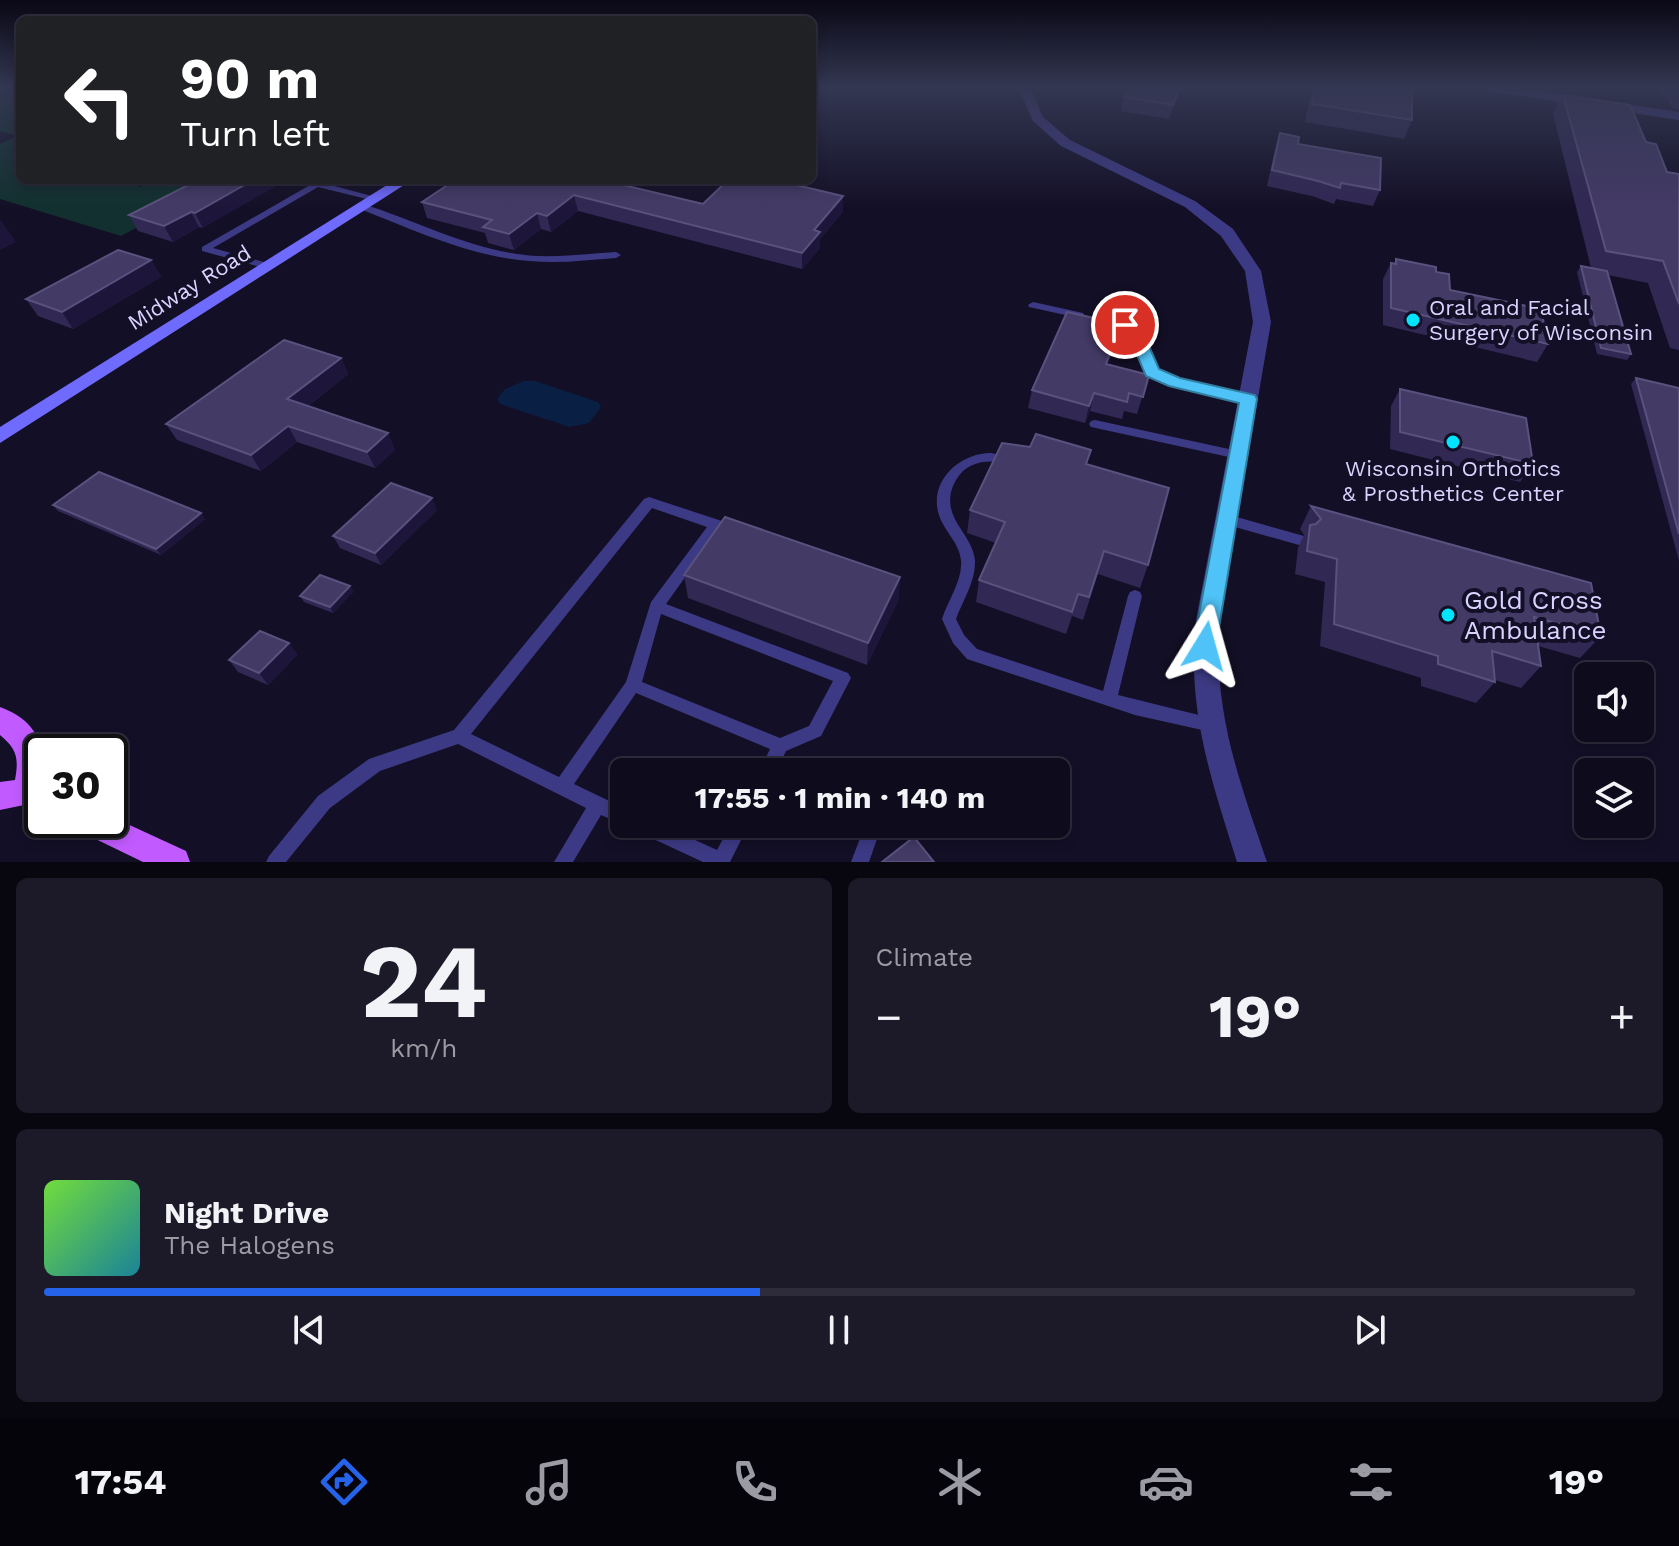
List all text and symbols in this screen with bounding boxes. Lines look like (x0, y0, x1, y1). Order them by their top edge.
text: 90 m (180, 46, 319, 112)
icon: left (48, 48, 152, 152)
text: Turn left (180, 113, 330, 155)
street label: Midway Road (123, 240, 255, 335)
pin (1091, 291, 1159, 359)
place label: Oral and Facial Surgery of Wisconsin (1429, 295, 1653, 345)
icon: arrive (1103, 303, 1147, 347)
marker: Oral and Facial Surgery of Wisconsin (1404, 311, 1422, 329)
marker: Wisconsin Orthotics & Prosthetics Center (1444, 433, 1462, 451)
place label: Wisconsin Orthotics & Prosthetics Center (1342, 456, 1564, 506)
place label: Gold Cross Ambulance (1464, 585, 1607, 645)
position arrow (1163, 604, 1247, 688)
marker: Gold Cross Ambulance (1439, 606, 1457, 624)
map controls (1574, 662, 1654, 838)
button: sound (1574, 662, 1654, 742)
speed limit sign: 30 (24, 734, 128, 838)
button: layers (1574, 758, 1654, 838)
text: 17:55 · 1 min · 140 m (695, 780, 985, 815)
text: 24 (360, 920, 488, 1042)
text: Climate (876, 942, 973, 972)
text: 19° (1209, 981, 1302, 1052)
text: − (876, 991, 902, 1043)
text: + (1608, 991, 1635, 1043)
text: km/h (390, 1033, 457, 1063)
text: Night Drive (164, 1195, 329, 1230)
text: The Halogens (164, 1230, 335, 1260)
icon: previous (287, 1308, 331, 1352)
icon: pause (817, 1308, 861, 1352)
icon: next (1348, 1308, 1392, 1352)
icon: directions (316, 1454, 372, 1510)
icon: music (521, 1454, 577, 1510)
icon: phone (727, 1454, 783, 1510)
icon: climate (932, 1454, 988, 1510)
icon: car (1138, 1454, 1194, 1510)
icon: filters (1343, 1454, 1399, 1510)
text: 17:54 (75, 1461, 167, 1503)
text: 19° (1549, 1461, 1604, 1503)

